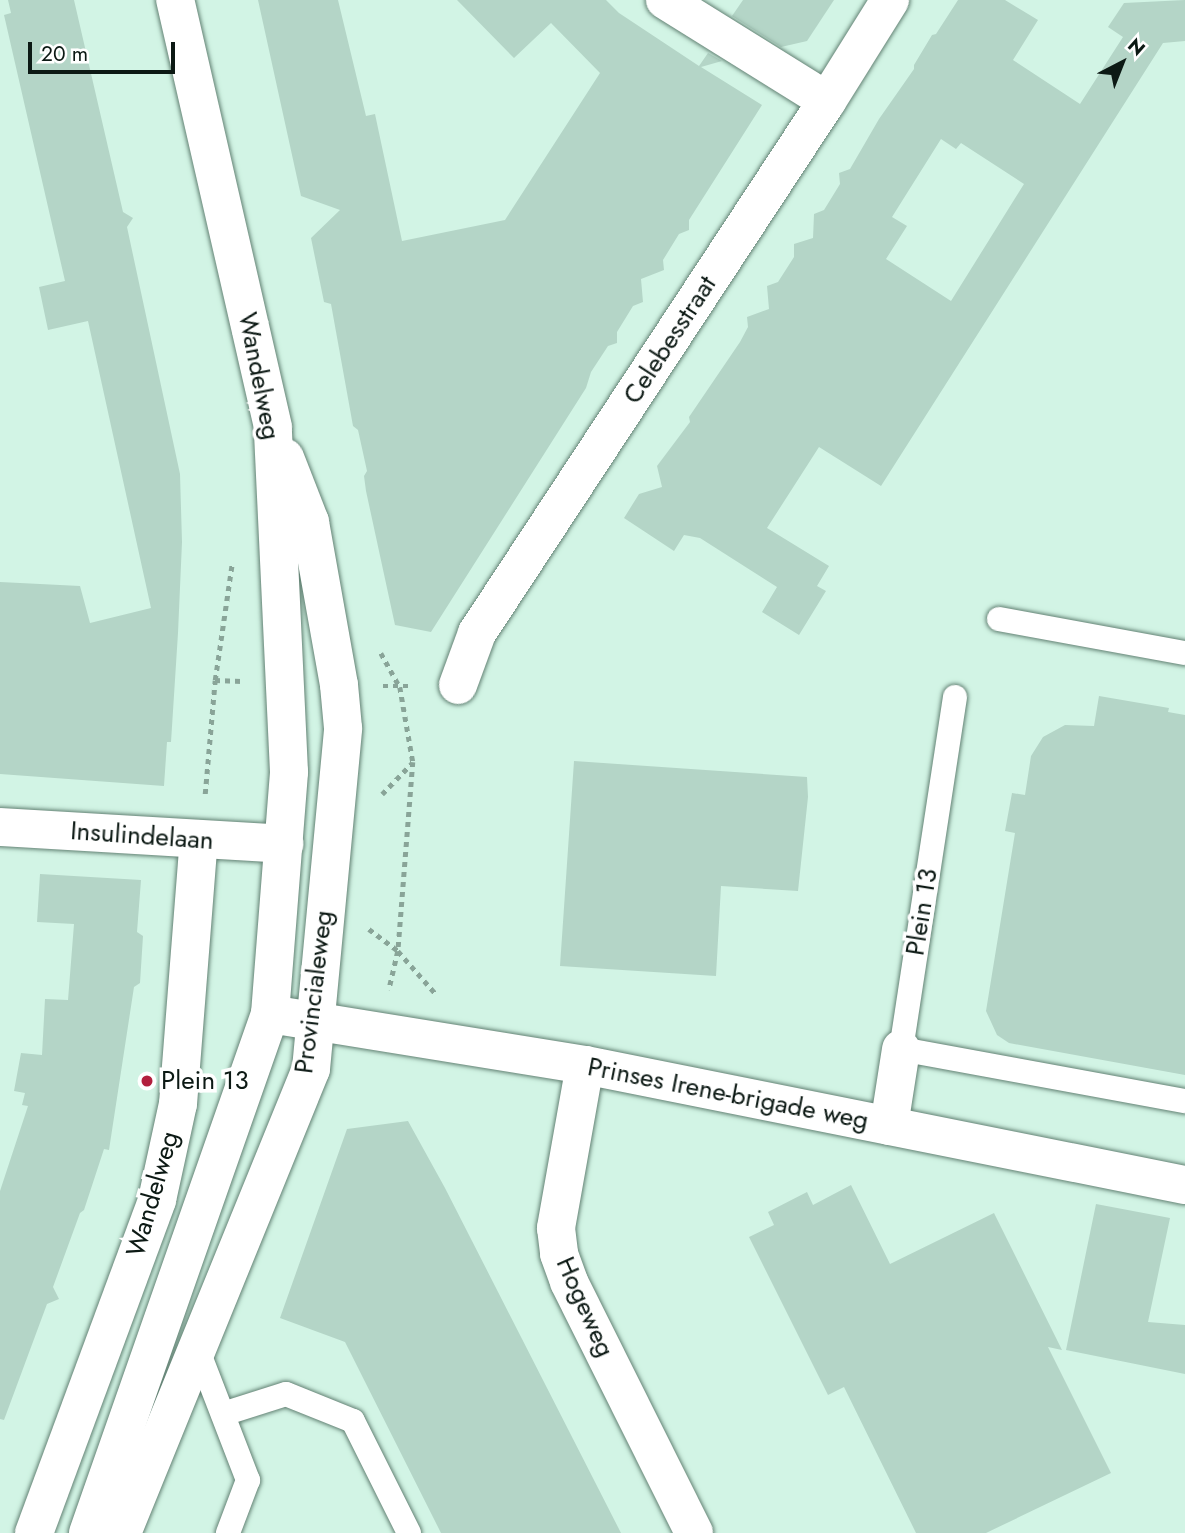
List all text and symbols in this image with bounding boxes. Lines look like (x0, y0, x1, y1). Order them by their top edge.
scale bar (32, 28, 178, 72)
north arrow (1087, 28, 1157, 98)
text: N (1122, 32, 1151, 62)
text: 20 m (41, 39, 88, 69)
street label: Celebesstraat (617, 270, 723, 410)
street label: Wandelweg (231, 310, 287, 442)
street label: Insulindelaan (69, 815, 215, 857)
street label: Plein 13 (900, 866, 944, 958)
street label: Provincialeweg (289, 909, 339, 1075)
street label: Prinses Irene-brigade weg (585, 1051, 871, 1137)
place label: Plein 13 (161, 1065, 249, 1097)
marker: Plein 13 (139, 1073, 155, 1089)
street label: Wandelweg (120, 1128, 186, 1260)
street label: Hogeweg (549, 1252, 621, 1362)

